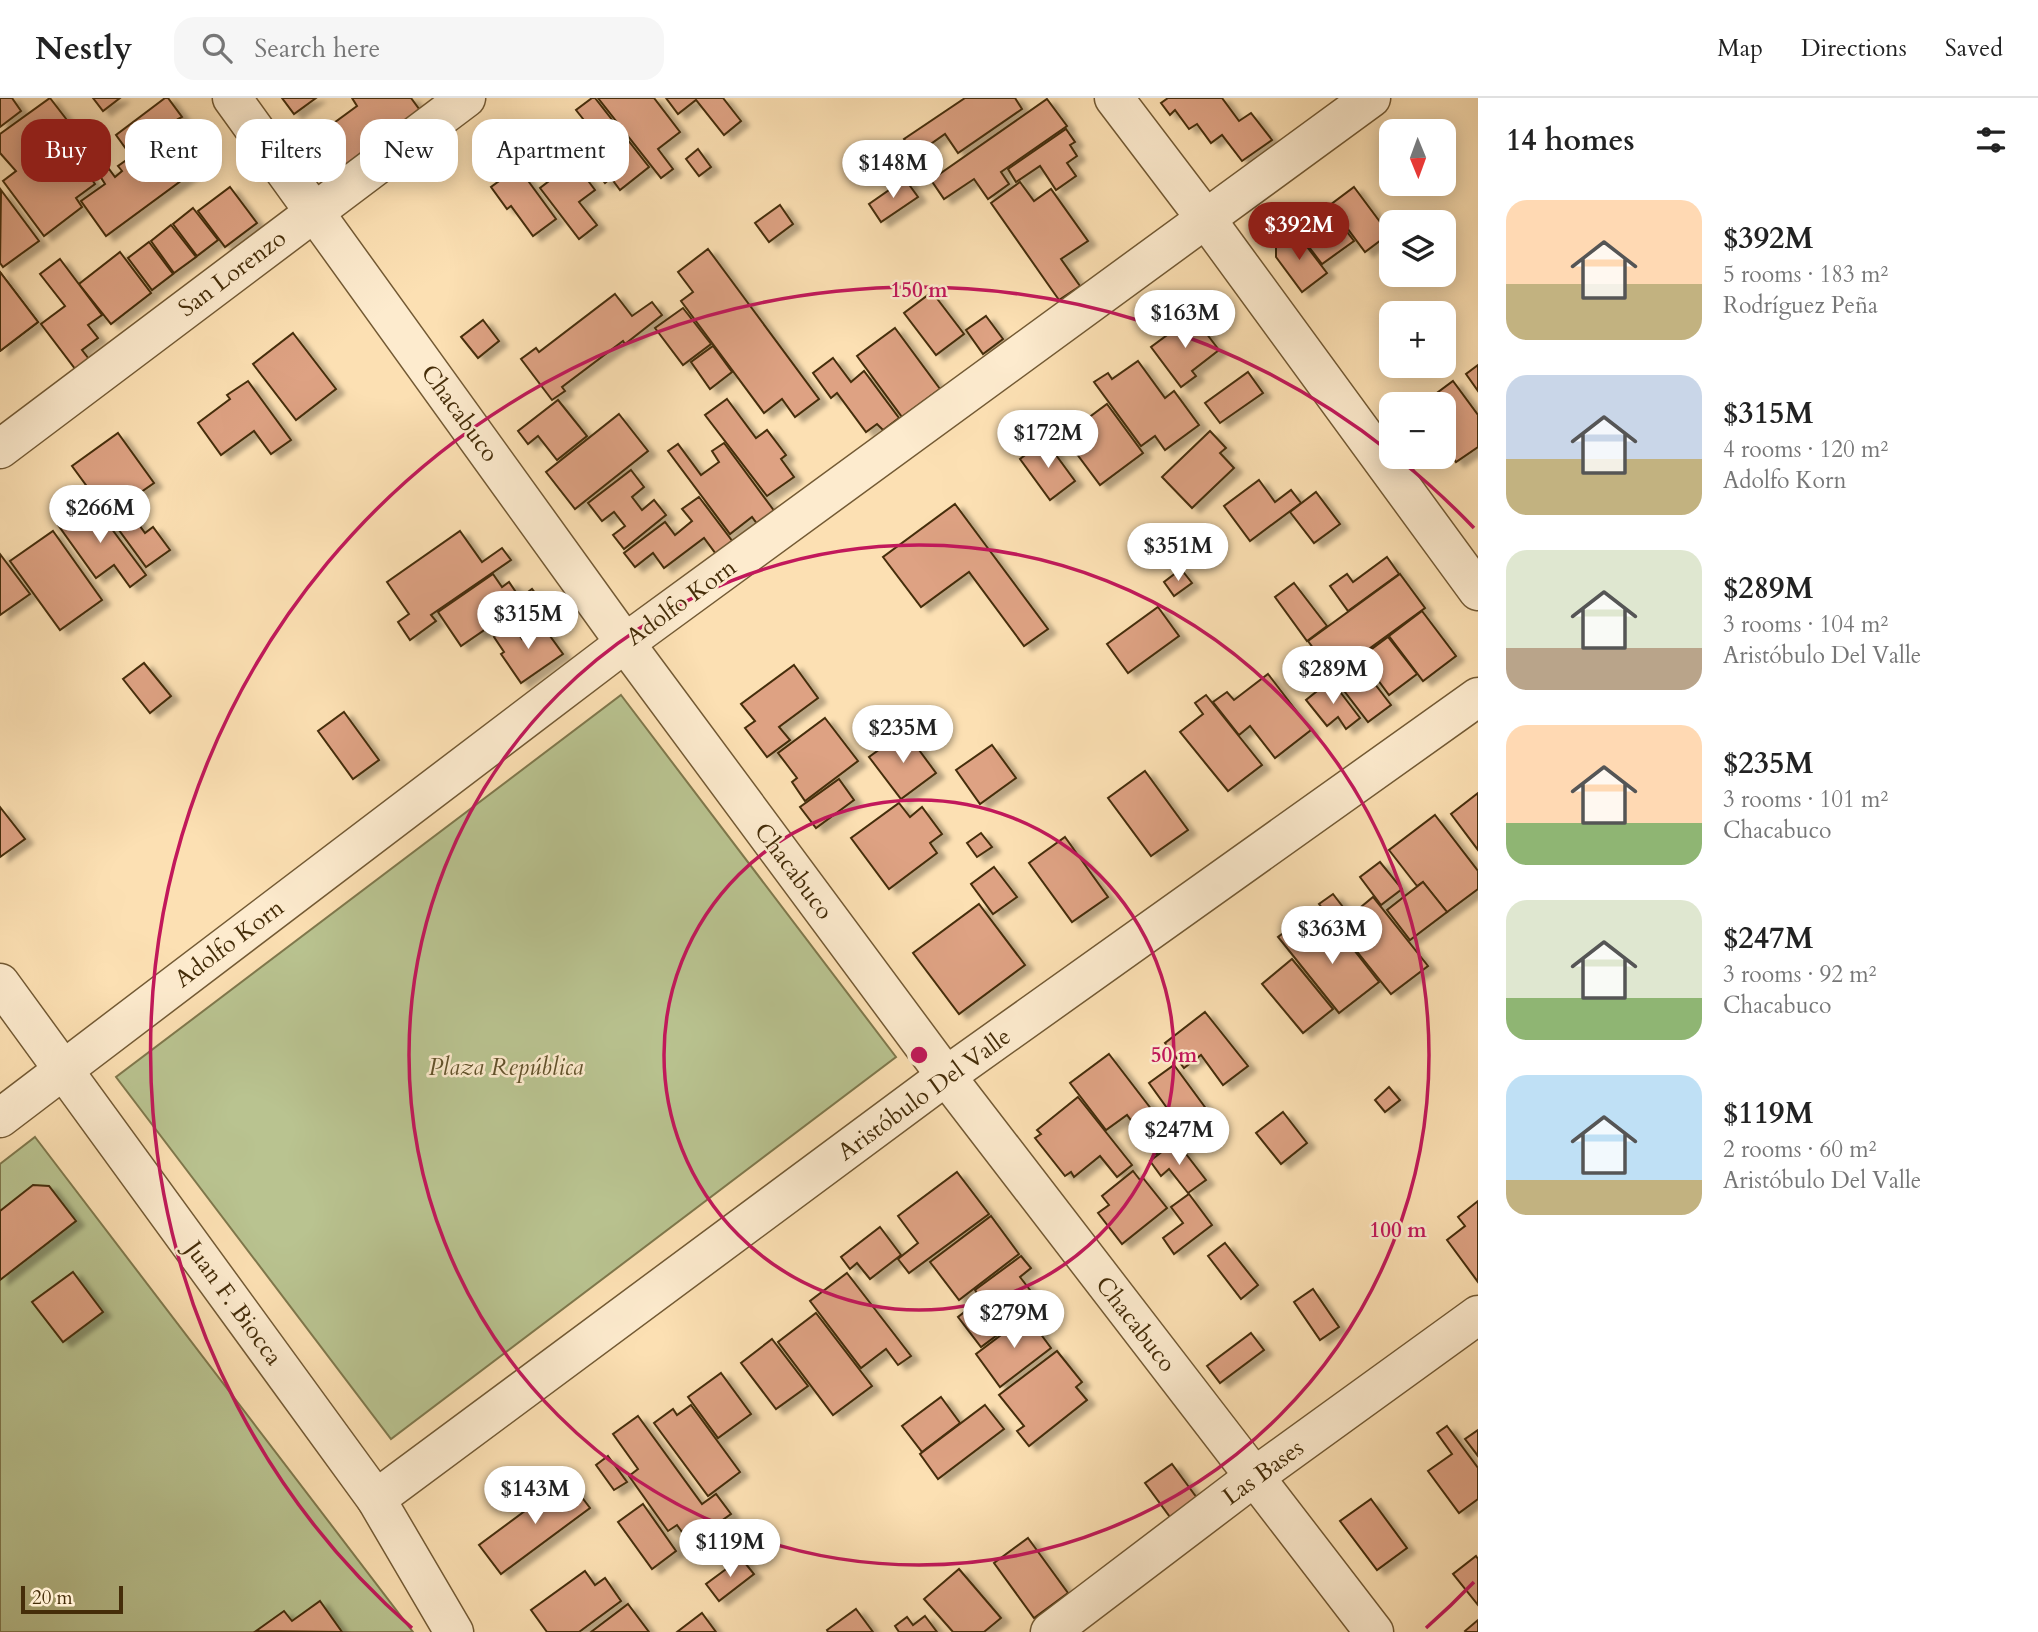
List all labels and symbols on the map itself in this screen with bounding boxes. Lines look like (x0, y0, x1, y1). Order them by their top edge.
north arrow (1379, 119, 1456, 196)
pin: $148M (844, 140, 942, 200)
pin: $392M (1250, 202, 1348, 262)
street label: San Lorenzo (172, 222, 293, 325)
text: 150 m (890, 276, 948, 305)
pin: $163M (1136, 290, 1234, 350)
street label: Chacabuco (413, 358, 506, 469)
pin: $172M (999, 410, 1097, 470)
pin: $266M (51, 486, 149, 545)
pin: $351M (1129, 524, 1227, 583)
street label: Adolfo Korn (619, 551, 743, 654)
pin: $315M (479, 592, 577, 651)
pin: $289M (1284, 646, 1382, 706)
pin: $235M (854, 706, 952, 765)
street label: Chacabuco (746, 816, 841, 926)
street label: Adolfo Korn (168, 891, 291, 995)
pin: $363M (1283, 906, 1381, 966)
street label: Aristóbulo Del Valle (831, 1020, 1018, 1169)
text: 50 m (1151, 1041, 1198, 1070)
centre of rings (907, 1043, 931, 1067)
park label: Plaza República (428, 1051, 584, 1084)
pin: $247M (1130, 1108, 1228, 1167)
text: 100 m (1369, 1216, 1427, 1245)
street label: Juan F. Biocca (175, 1232, 290, 1373)
street label: Chacabuco (1088, 1270, 1183, 1379)
pin: $279M (965, 1290, 1063, 1350)
street label: Las Bases (1216, 1432, 1311, 1513)
pin: $143M (486, 1466, 584, 1526)
pin: $119M (681, 1520, 779, 1579)
scale bar (21, 1583, 122, 1615)

